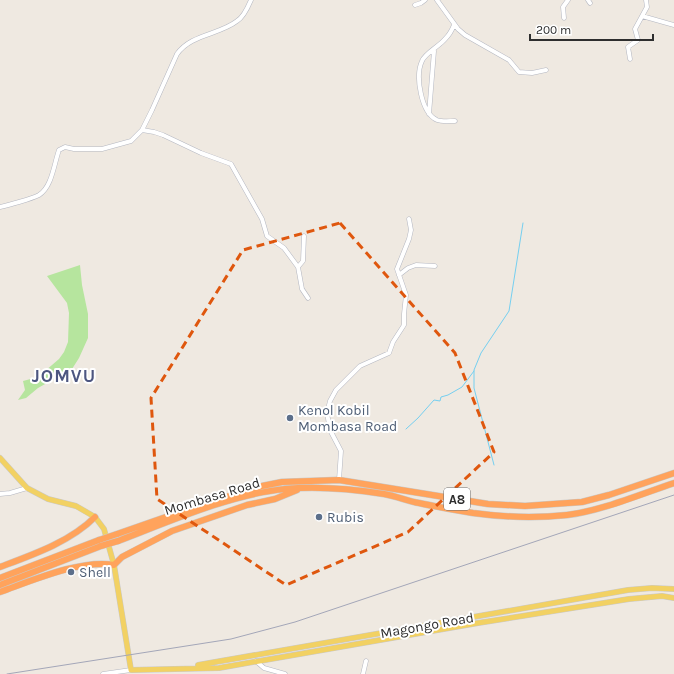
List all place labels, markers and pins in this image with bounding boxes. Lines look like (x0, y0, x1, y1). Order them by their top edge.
place label: Kenol Kobil Mombasa Road (298, 402, 397, 435)
marker: Kenol Kobil Mombasa Road (285, 413, 295, 423)
place label: Rubis (327, 509, 364, 526)
marker: Rubis (314, 512, 324, 522)
place label: Shell (79, 564, 111, 581)
marker: Shell (66, 567, 76, 577)

